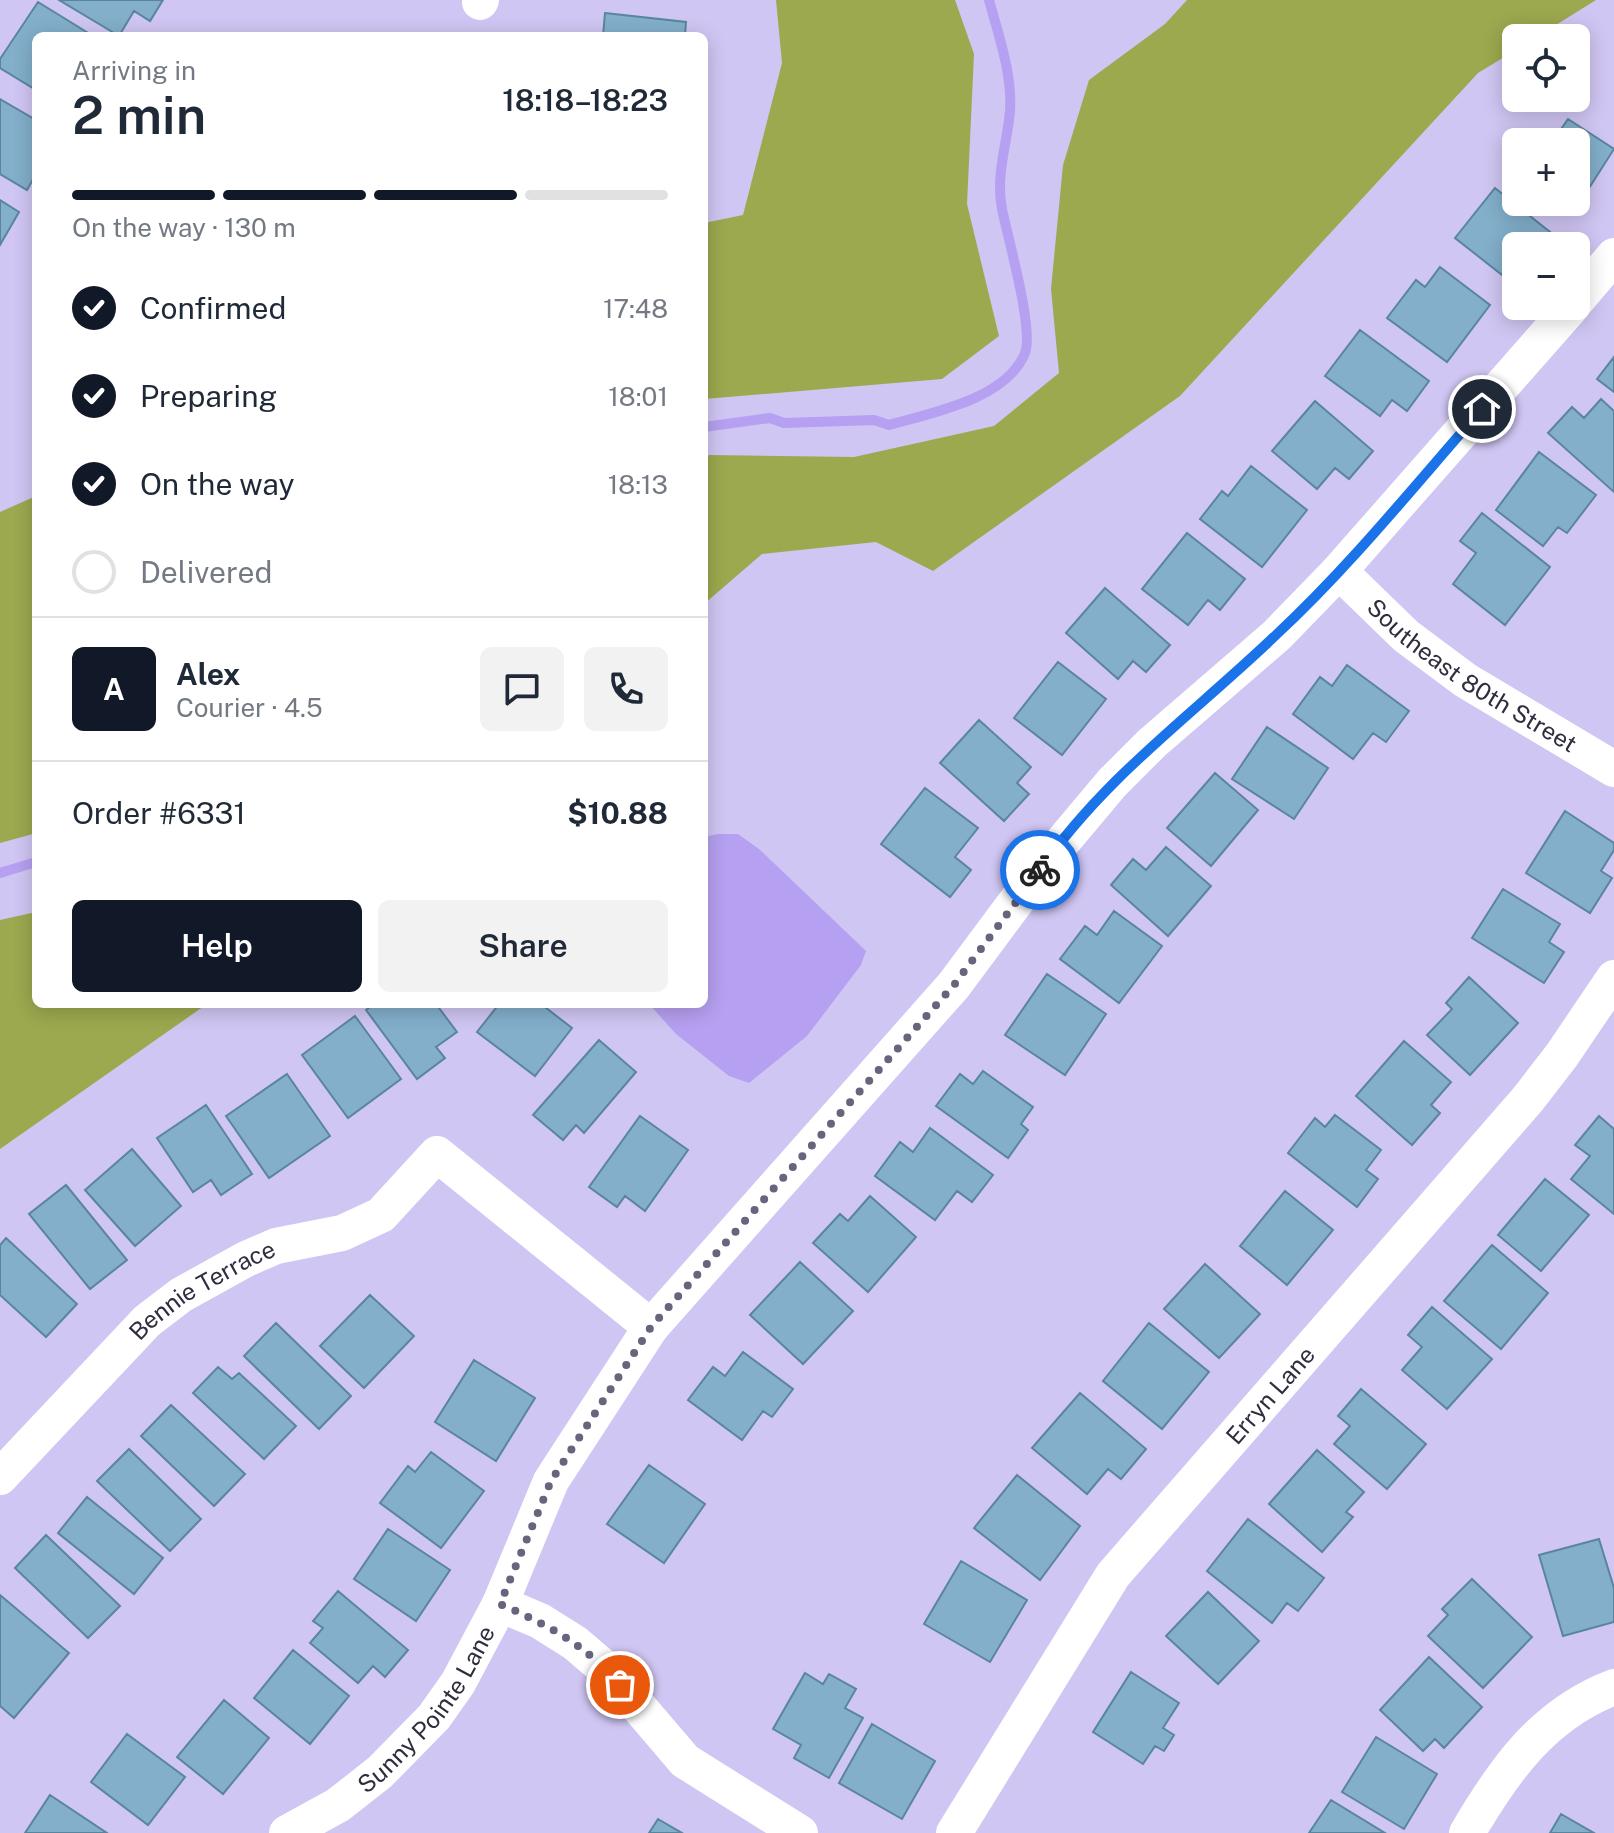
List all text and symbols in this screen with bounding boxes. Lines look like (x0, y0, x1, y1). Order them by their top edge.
map controls (1502, 24, 1590, 320)
button: locate (1502, 24, 1590, 112)
text: Arriving in (72, 55, 196, 86)
text: 18:18–18:23 (502, 82, 668, 118)
text: 2 min (72, 85, 206, 146)
button: + (1502, 128, 1590, 216)
text: On the way · 130 m (72, 212, 296, 243)
button: − (1502, 232, 1590, 320)
icon: check (72, 286, 116, 330)
text: Confirmed (140, 290, 286, 326)
text: 17:48 (603, 293, 668, 324)
icon: check (72, 374, 116, 418)
pin (1448, 375, 1516, 443)
text: Preparing (140, 378, 277, 414)
text: 18:01 (608, 381, 668, 412)
icon: home (1460, 387, 1504, 431)
icon: check (72, 462, 116, 506)
text: On the way (140, 466, 294, 502)
text: 18:13 (608, 469, 668, 500)
text: Delivered (140, 554, 272, 590)
street label: Southeast 80th Street (1362, 592, 1582, 758)
button: chat (480, 647, 564, 731)
button: phone (584, 647, 668, 731)
text: Alex (176, 656, 240, 692)
text: A (103, 671, 125, 707)
text: Courier · 4.5 (176, 692, 323, 723)
text: Order #6331 (72, 795, 246, 831)
text: $10.88 (567, 795, 668, 831)
courier (1000, 830, 1080, 910)
icon: bike (1018, 848, 1062, 892)
button: Help (72, 900, 362, 992)
button: Share (378, 900, 668, 992)
street label: Bennie Terrace (123, 1234, 279, 1345)
street label: Erryn Lane (1220, 1340, 1320, 1449)
street label: Sunny Pointe Lane (352, 1621, 500, 1798)
pin (586, 1651, 654, 1719)
icon: bag (598, 1663, 642, 1707)

